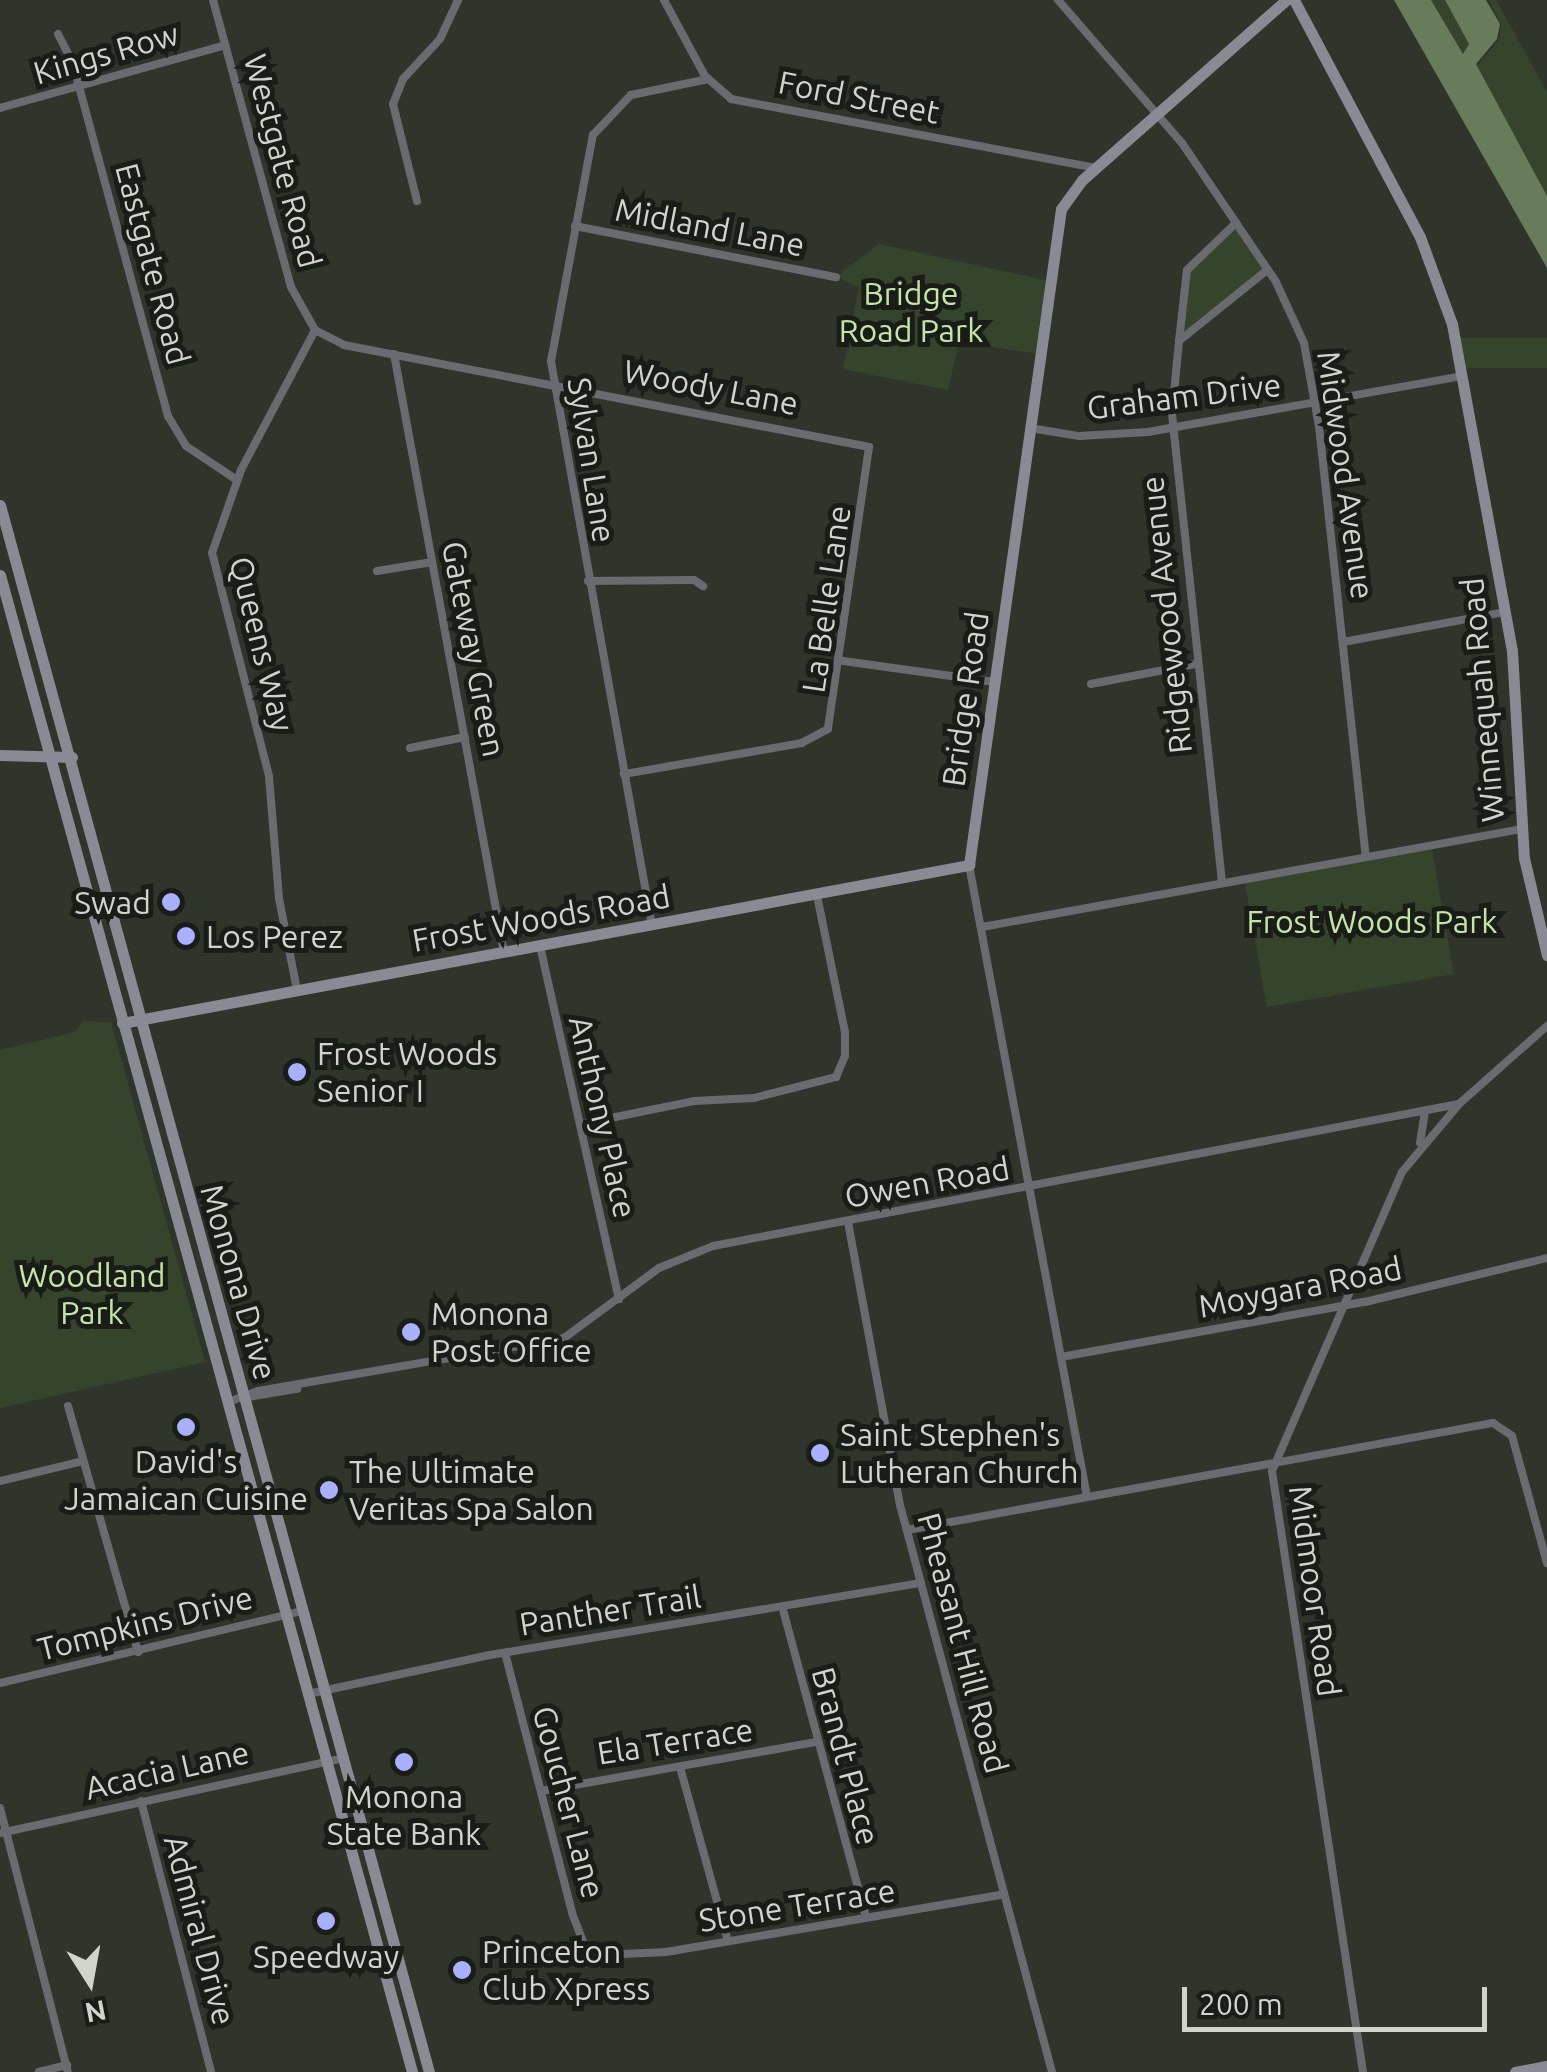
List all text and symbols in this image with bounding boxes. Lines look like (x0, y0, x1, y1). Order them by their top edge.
street label: Kings Row (29, 14, 183, 92)
street label: Westgate Road (236, 50, 330, 272)
street label: Ford Street (775, 63, 943, 131)
street label: Eastgate Road (108, 159, 198, 369)
street label: Midland Lane (612, 190, 808, 264)
park label: Bridge Road Park (839, 275, 983, 350)
street label: Midwood Avenue (1310, 348, 1382, 602)
street label: Woody Lane (621, 351, 801, 423)
street label: Graham Drive (1085, 365, 1283, 427)
street label: Sylvan Lane (560, 375, 624, 545)
street label: Ridgewood Avenue (1132, 474, 1200, 756)
street label: La Belle Lane (794, 503, 858, 695)
street label: Gateway Green (434, 538, 514, 760)
street label: Queens Way (222, 553, 302, 735)
street label: Winnequah Road (1452, 576, 1512, 824)
street label: Bridge Road (934, 609, 996, 789)
street label: Frost Woods Road (409, 876, 673, 960)
place label: Swad (74, 883, 151, 921)
marker: Swad (160, 891, 182, 913)
park label: Frost Woods Park (1247, 902, 1497, 940)
place label: Los Perez (206, 917, 343, 955)
marker: Los Perez (175, 925, 197, 947)
street label: Anthony Place (561, 1012, 645, 1222)
place label: Frost Woods Senior I (317, 1035, 497, 1110)
marker: Frost Woods Senior I (286, 1061, 308, 1083)
street label: Owen Road (842, 1149, 1012, 1215)
street label: Monona Drive (193, 1180, 285, 1384)
street label: Moygara Road (1195, 1248, 1405, 1326)
park label: Woodland Park (18, 1257, 166, 1332)
place label: Monona Post Office (431, 1295, 592, 1370)
marker: Monona Post Office (400, 1321, 422, 1343)
marker: David's Jamaican Cuisine (175, 1416, 197, 1438)
place label: Saint Stephen's Lutheran Church (840, 1416, 1079, 1491)
marker: Saint Stephen's Lutheran Church (809, 1442, 831, 1464)
place label: David's Jamaican Cuisine (64, 1443, 308, 1518)
place label: The Ultimate Veritas Spa Salon (349, 1453, 594, 1528)
marker: The Ultimate Veritas Spa Salon (318, 1479, 340, 1501)
street label: Midmoor Road (1281, 1483, 1349, 1699)
street label: Pheasant Hill Road (910, 1509, 1016, 1777)
street label: Panther Trail (517, 1577, 703, 1643)
street label: Tompkins Drive (33, 1578, 257, 1668)
street label: Brandt Place (804, 1663, 888, 1849)
street label: Goucher Lane (525, 1702, 613, 1902)
street label: Ela Terrace (594, 1710, 756, 1772)
street label: Acacia Lane (81, 1732, 253, 1808)
marker: Monona State Bank (393, 1751, 415, 1773)
place label: Monona State Bank (327, 1778, 481, 1853)
street label: Admiral Drive (156, 1831, 244, 2029)
street label: Stone Terrace (696, 1871, 898, 1939)
marker: Speedway (315, 1910, 337, 1932)
north arrow (40, 1932, 140, 2032)
place label: Princeton Club Xpress (482, 1933, 650, 2008)
place label: Speedway (253, 1937, 399, 1975)
marker: Princeton Club Xpress (451, 1959, 473, 1981)
scale bar (1187, 1967, 1492, 2029)
text: 200 m (1199, 1987, 1283, 2021)
text: N (83, 1995, 109, 2029)

